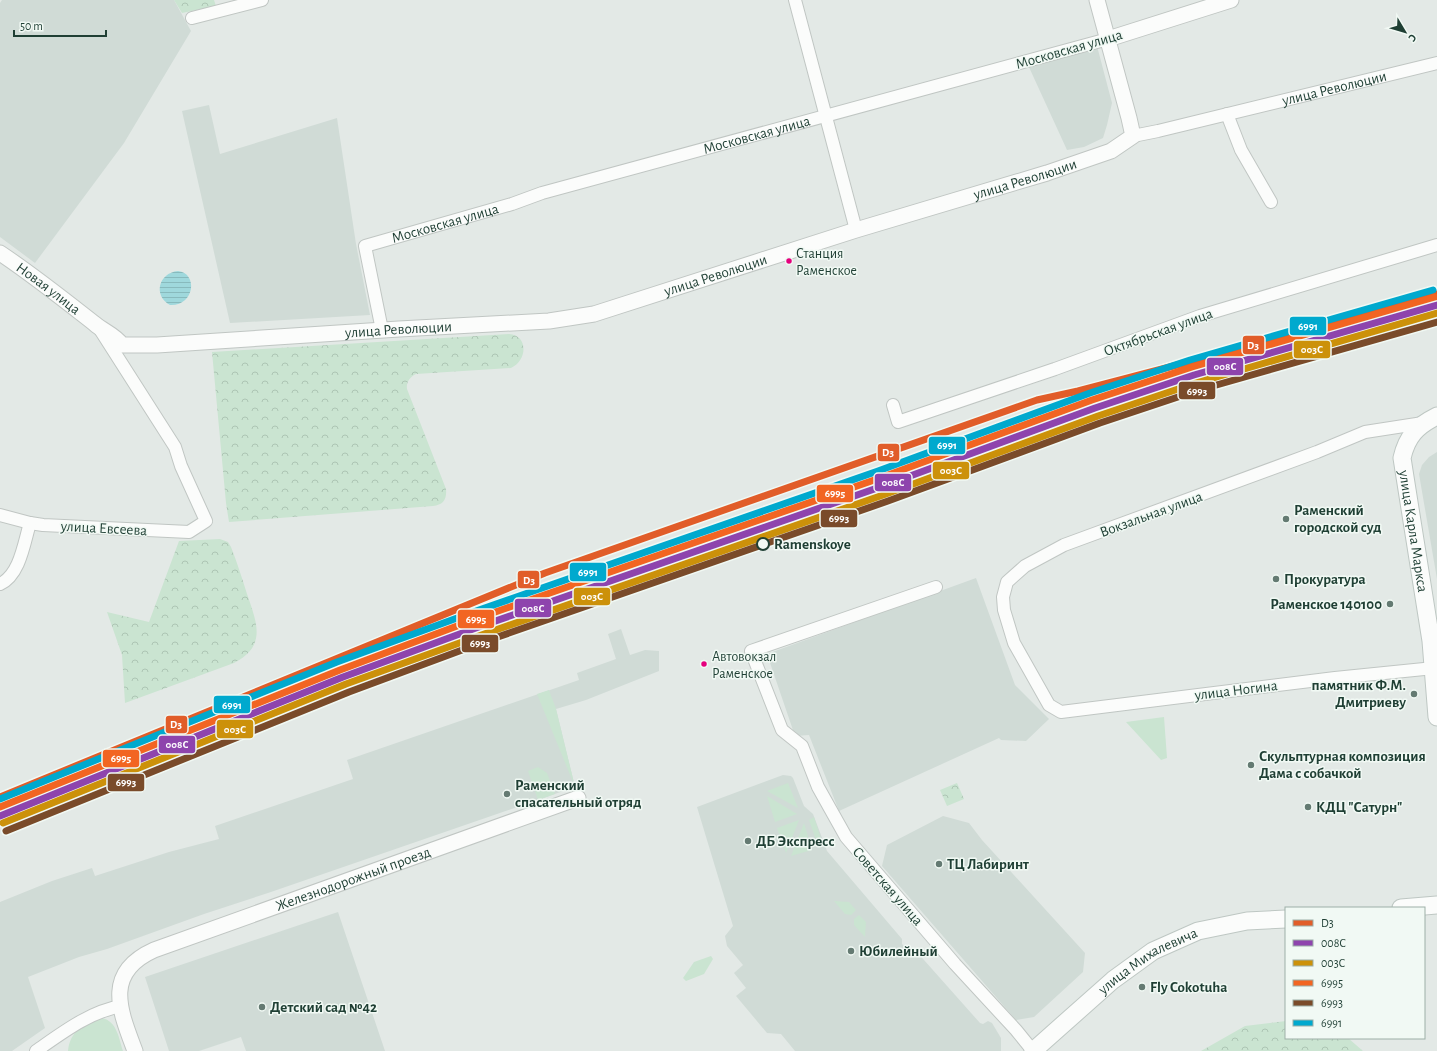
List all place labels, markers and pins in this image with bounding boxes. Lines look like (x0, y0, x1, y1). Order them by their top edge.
place label: Станция Раменское (796, 247, 857, 278)
marker: Станция Раменское (784, 256, 794, 266)
place label: Раменский городской суд (1294, 503, 1381, 535)
marker: Раменский городской суд (1281, 514, 1291, 524)
marker: Ramenskoye (756, 537, 770, 551)
place label: Ramenskoye (774, 537, 851, 552)
place label: Прокуратура (1284, 572, 1366, 587)
marker: Прокуратура (1271, 574, 1281, 584)
place label: Раменское 140100 (1270, 597, 1382, 612)
marker: Раменское 140100 (1385, 599, 1395, 609)
place label: Автовокзал Раменское (712, 650, 776, 681)
marker: Автовокзал Раменское (699, 659, 709, 669)
place label: памятник Ф.М. Дмитриеву (1312, 678, 1406, 710)
marker: памятник Ф.М. Дмитриеву (1409, 689, 1419, 699)
place label: Скульптурная композиция Дама с собачкой (1259, 749, 1426, 781)
marker: Скульптурная композиция Дама с собачкой (1246, 760, 1256, 770)
place label: Раменский спасательный отряд (515, 778, 641, 810)
marker: Раменский спасательный отряд (502, 789, 512, 799)
place label: КДЦ "Сатурн" (1316, 800, 1402, 815)
marker: КДЦ "Сатурн" (1303, 802, 1313, 812)
place label: ДБ Экспресс (756, 834, 834, 849)
marker: ДБ Экспресс (743, 836, 753, 846)
place label: ТЦ Лабиринт (947, 857, 1029, 872)
marker: ТЦ Лабиринт (934, 859, 944, 869)
place label: Юбилейный (859, 944, 938, 959)
marker: Юбилейный (846, 946, 856, 956)
place label: Fly Cokotuha (1150, 980, 1228, 995)
marker: Fly Cokotuha (1137, 982, 1147, 992)
place label: Детский сад №42 (270, 1000, 377, 1015)
marker: Детский сад №42 (257, 1002, 267, 1012)

